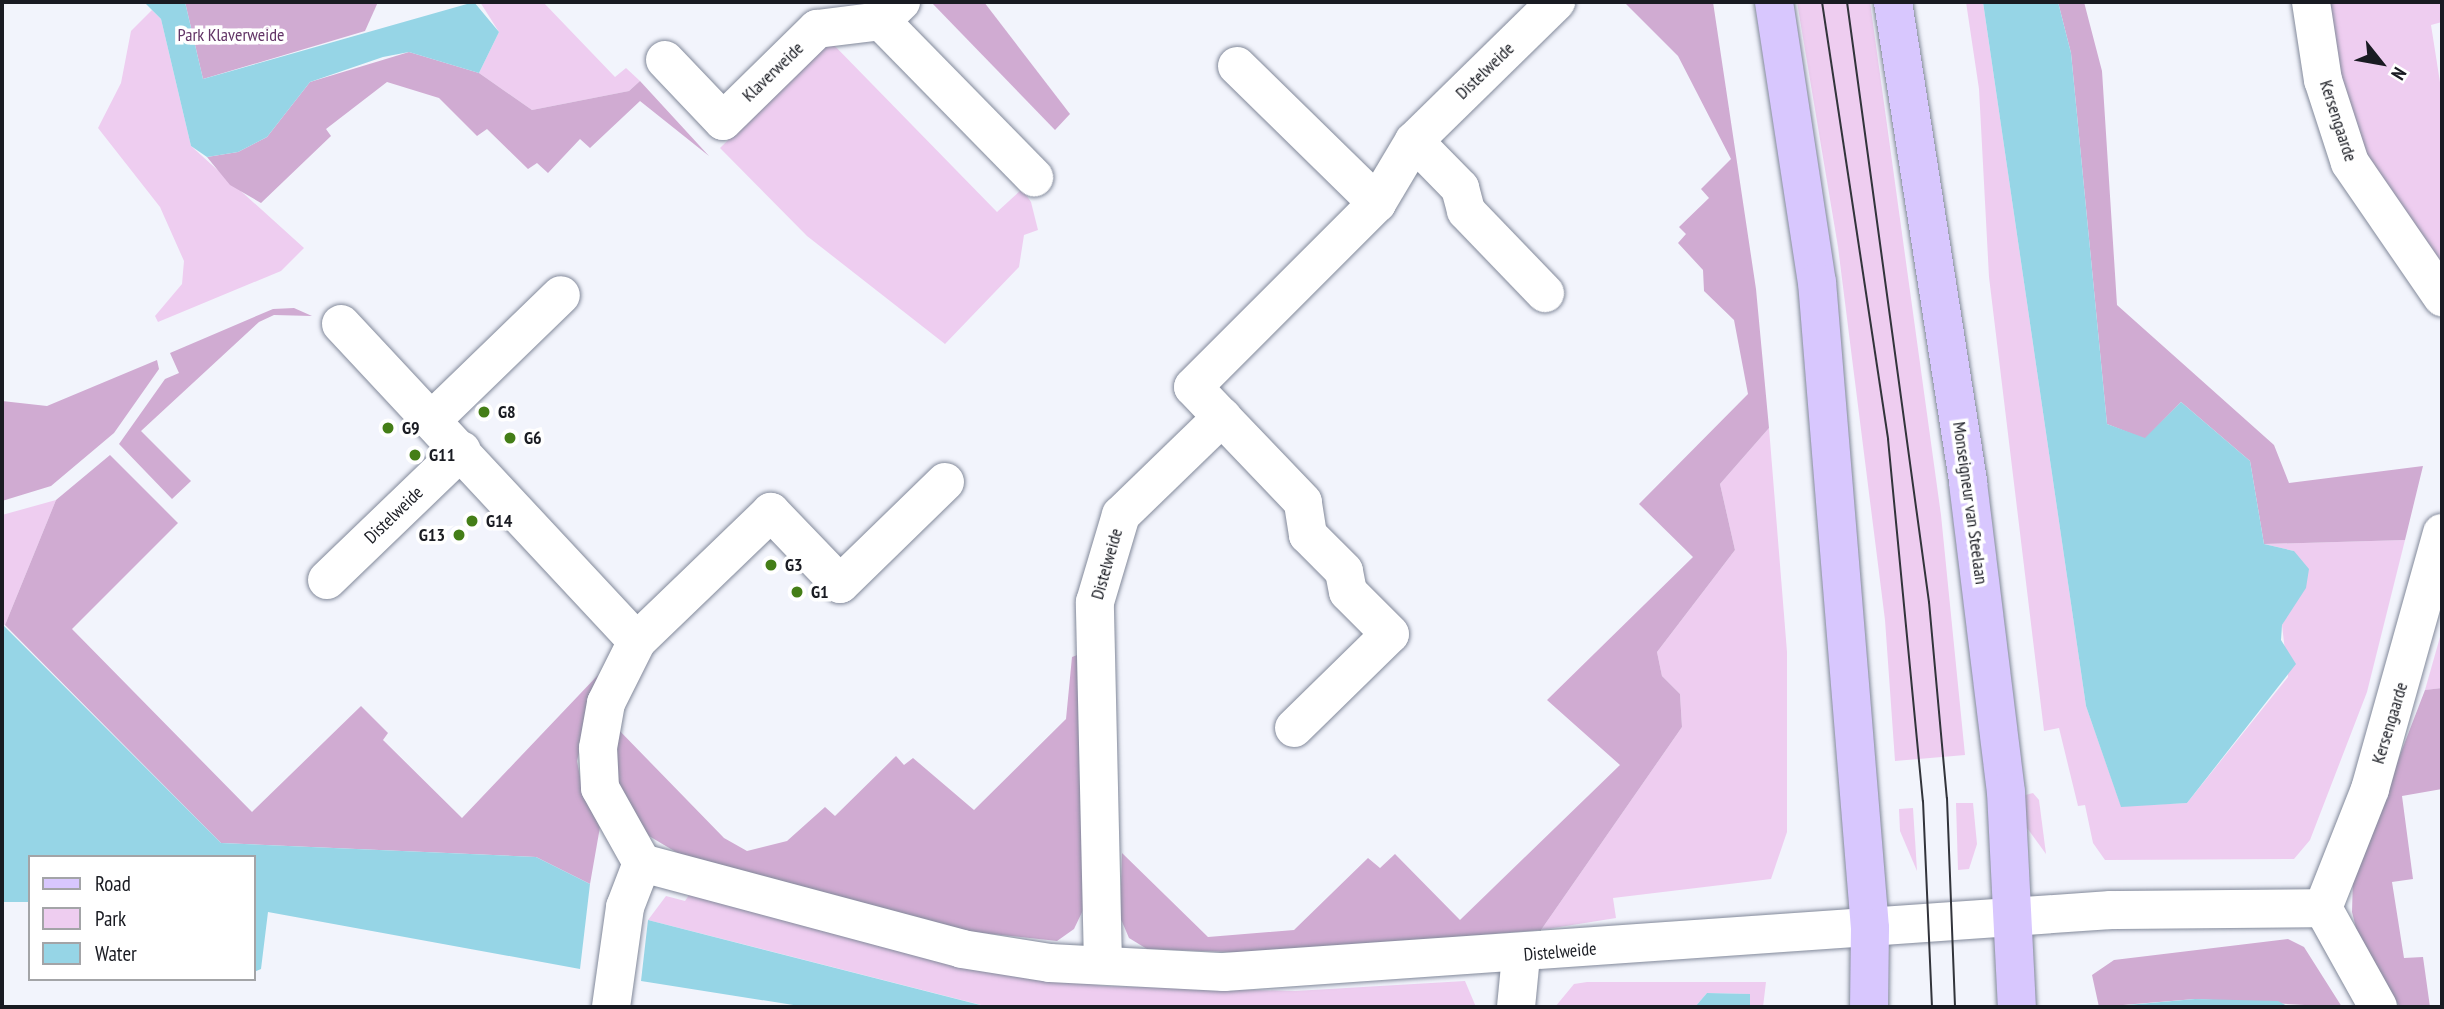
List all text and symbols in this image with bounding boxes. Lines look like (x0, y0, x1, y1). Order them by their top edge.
park label: Park Klaverweide (177, 24, 285, 46)
north arrow (2346, 28, 2416, 98)
street label: Klaverweide (738, 38, 808, 106)
street label: Distelweide (1451, 38, 1519, 104)
text: N (2386, 63, 2412, 84)
street label: Kersengaarde (2315, 78, 2361, 164)
place label: G8 (498, 401, 516, 423)
marker: G8 (476, 404, 492, 420)
place label: G9 (402, 417, 420, 439)
marker: G9 (380, 420, 396, 436)
street label: Monseigneur van Steelaan (1948, 420, 1992, 586)
place label: G6 (524, 427, 542, 449)
marker: G6 (502, 430, 518, 446)
place label: G11 (429, 444, 455, 466)
marker: G11 (407, 447, 423, 463)
street label: Distelweide (360, 482, 428, 548)
place label: G14 (486, 510, 512, 532)
marker: G14 (464, 513, 480, 529)
place label: G13 (419, 524, 445, 546)
street label: Distelweide (1087, 526, 1127, 602)
marker: G13 (451, 527, 467, 543)
place label: G3 (785, 554, 803, 576)
marker: G3 (763, 557, 779, 573)
place label: G1 (811, 581, 829, 603)
marker: G1 (789, 584, 805, 600)
street label: Kersengaarde (2367, 680, 2413, 766)
legend (28, 855, 256, 981)
text: Road (95, 870, 131, 897)
text: Park (95, 905, 126, 932)
street label: Distelweide (1523, 938, 1597, 966)
text: Water (95, 940, 137, 967)

